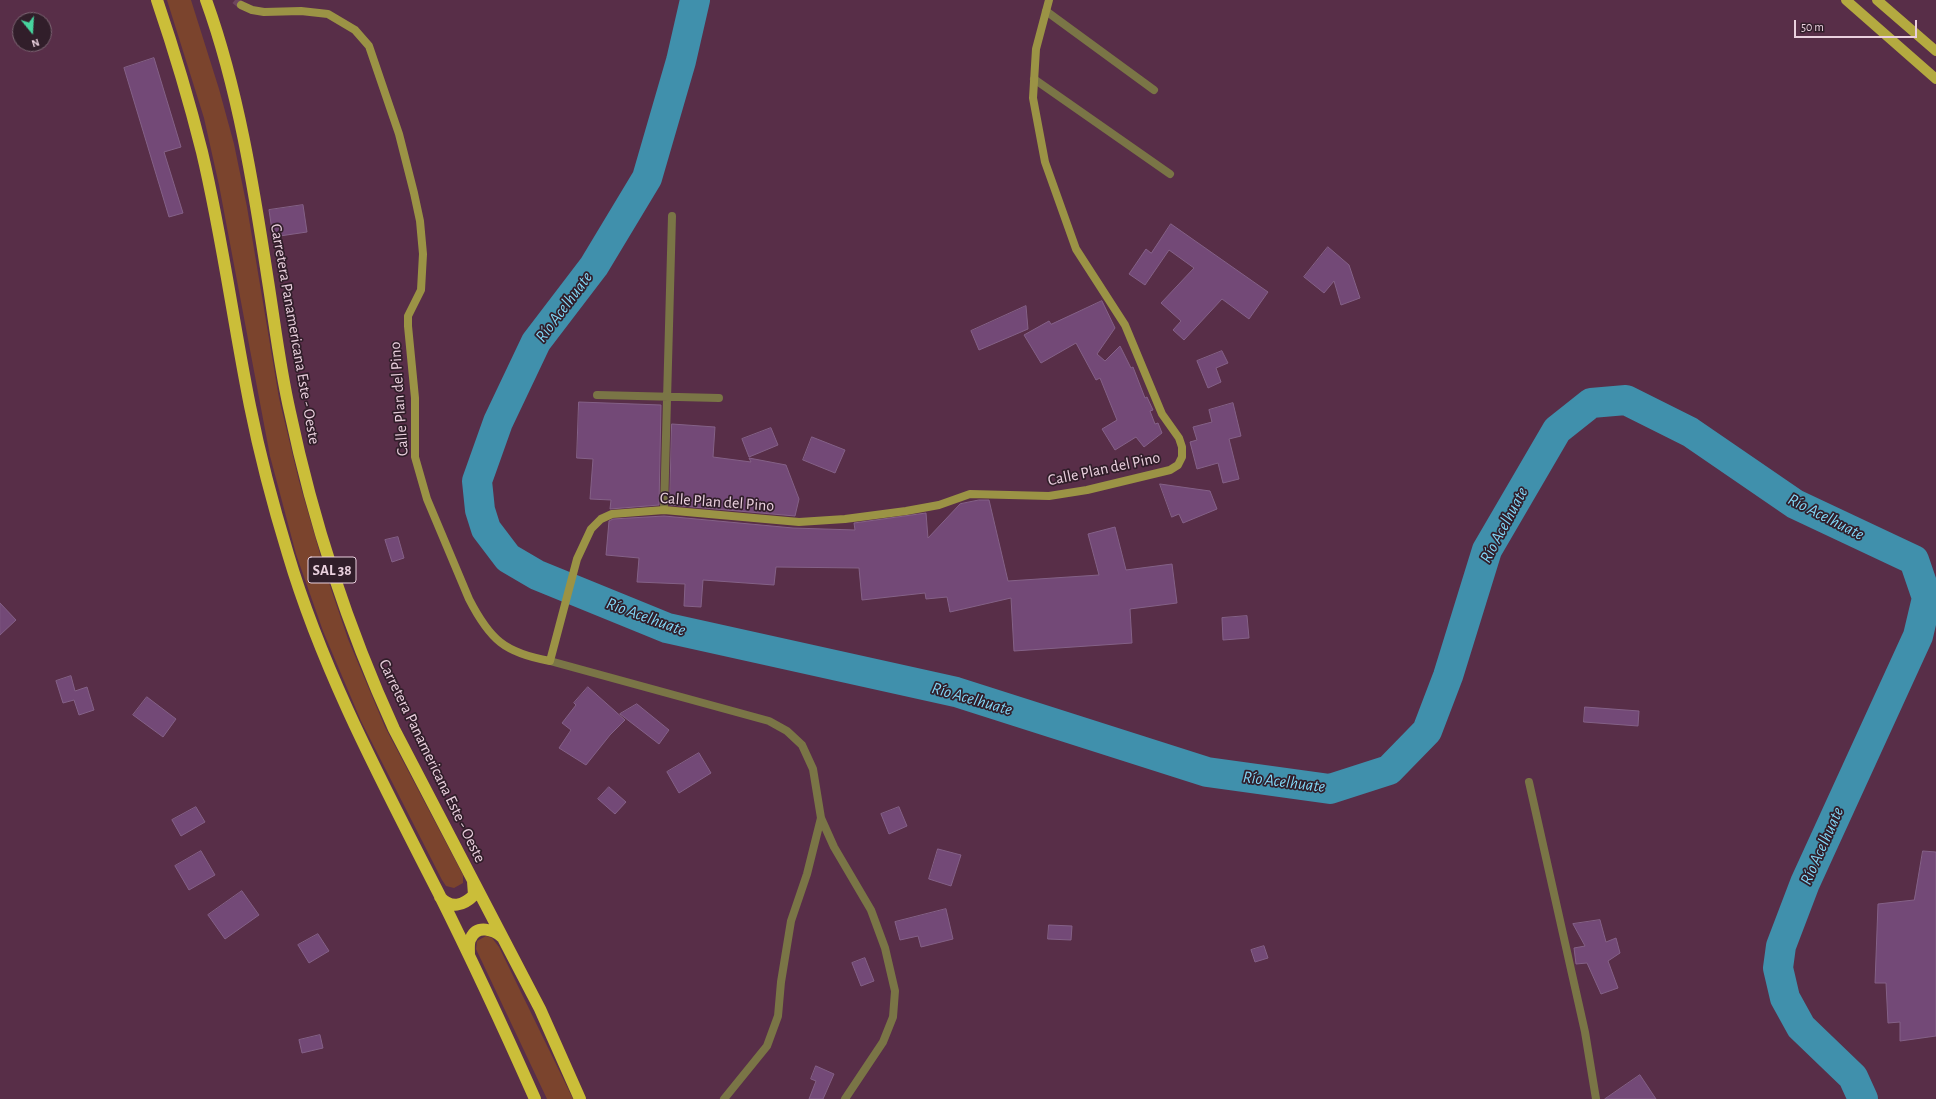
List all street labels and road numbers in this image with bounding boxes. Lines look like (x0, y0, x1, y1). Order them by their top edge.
street label: Carretera Panamericana Este - Oeste (266, 222, 324, 446)
street label: Calle Plan del Pino (385, 341, 413, 457)
street label: Calle Plan del Pino (1046, 448, 1162, 490)
street label: Calle Plan del Pino (659, 488, 775, 516)
road number: SAL 38 (308, 557, 356, 583)
street label: Carretera Panamericana Este - Oeste (374, 656, 490, 866)

